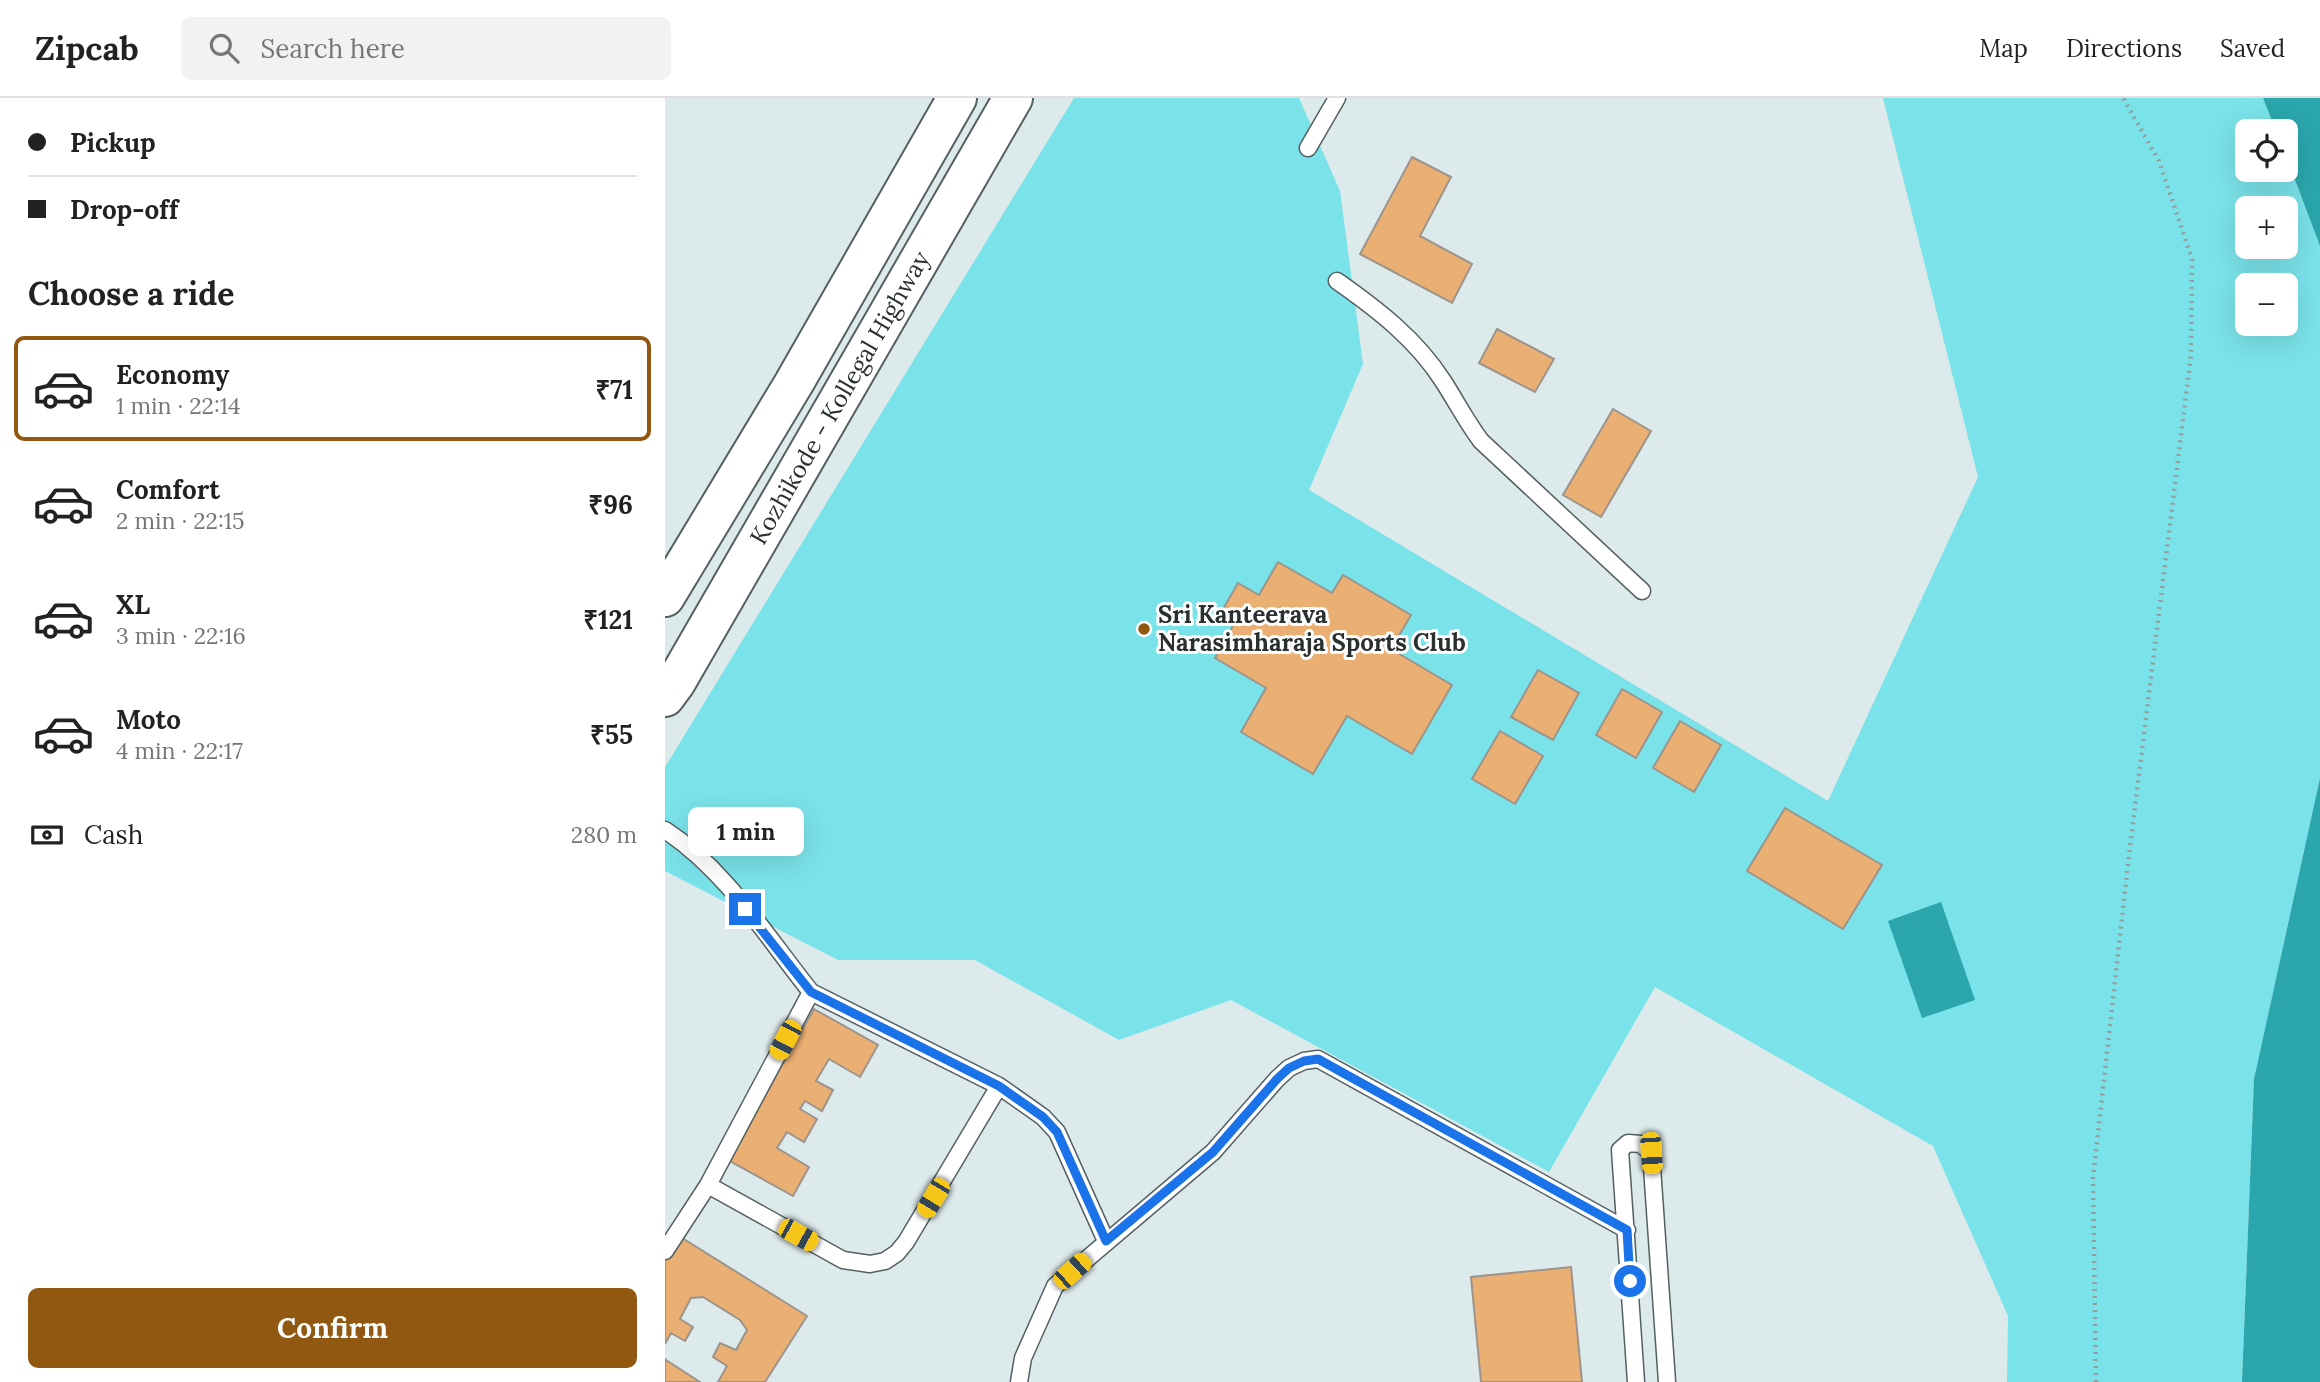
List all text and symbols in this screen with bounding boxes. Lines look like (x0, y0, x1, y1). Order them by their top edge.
search box (181, 17, 671, 80)
text: Zipcab (35, 27, 139, 69)
icon: search (205, 29, 243, 67)
text: Search here (261, 32, 405, 65)
text: Map (1979, 33, 2028, 64)
text: Directions (2066, 33, 2182, 64)
text: Saved (2220, 33, 2285, 64)
map controls (2235, 119, 2298, 336)
button: locate (2235, 119, 2298, 182)
text: Pickup (70, 126, 156, 159)
text: Drop-off (70, 193, 178, 226)
button: + (2235, 196, 2298, 259)
street label: Kozhikode - Kollegal Highway (743, 245, 937, 550)
text: Choose a ride (28, 273, 235, 314)
button: − (2235, 273, 2298, 336)
icon: car (32, 357, 95, 420)
text: Economy (116, 358, 229, 391)
text: ₹71 (595, 373, 633, 406)
text: 1 min · 22:14 (116, 391, 241, 420)
icon: car (32, 472, 95, 535)
text: Comfort (116, 473, 220, 506)
text: ₹96 (588, 488, 633, 521)
text: 2 min · 22:15 (116, 506, 245, 535)
icon: car (32, 587, 95, 650)
text: XL (116, 588, 150, 621)
place label: Sri Kanteerava Narasimharaja Sports Club (1158, 599, 1466, 658)
text: ₹121 (583, 603, 633, 636)
text: 3 min · 22:16 (116, 621, 246, 650)
marker: Sri Kanteerava Narasimharaja Sports Club (1136, 621, 1152, 637)
icon: car (32, 702, 95, 765)
text: Moto (116, 703, 181, 736)
text: ₹55 (590, 718, 633, 751)
text: 4 min · 22:17 (116, 736, 243, 765)
callout: 1 min (687, 808, 803, 856)
icon: cash (28, 816, 66, 854)
text: 1 min (717, 817, 775, 846)
text: Cash (84, 818, 143, 851)
text: 280 m (571, 820, 637, 849)
route end (729, 893, 761, 925)
car (766, 1017, 805, 1063)
car (1640, 1131, 1663, 1175)
car (914, 1175, 953, 1221)
car (775, 1216, 822, 1254)
car (1050, 1249, 1095, 1293)
route start (1614, 1265, 1646, 1297)
button: Confirm (28, 1288, 637, 1368)

